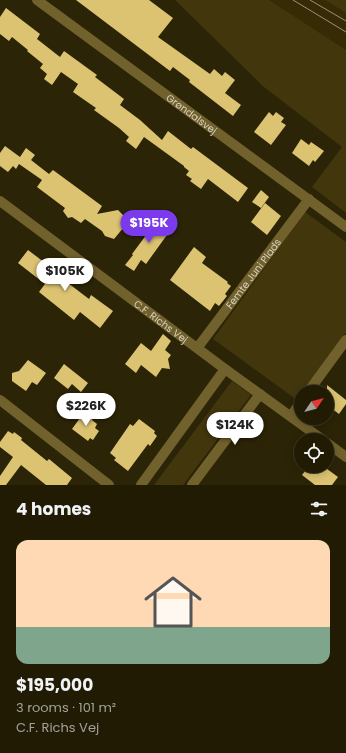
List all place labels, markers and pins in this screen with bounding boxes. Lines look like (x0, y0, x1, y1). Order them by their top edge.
pin: $195K (121, 210, 177, 244)
pin: $105K (37, 258, 93, 292)
pin: $226K (58, 393, 114, 427)
pin: $124K (207, 412, 263, 446)

